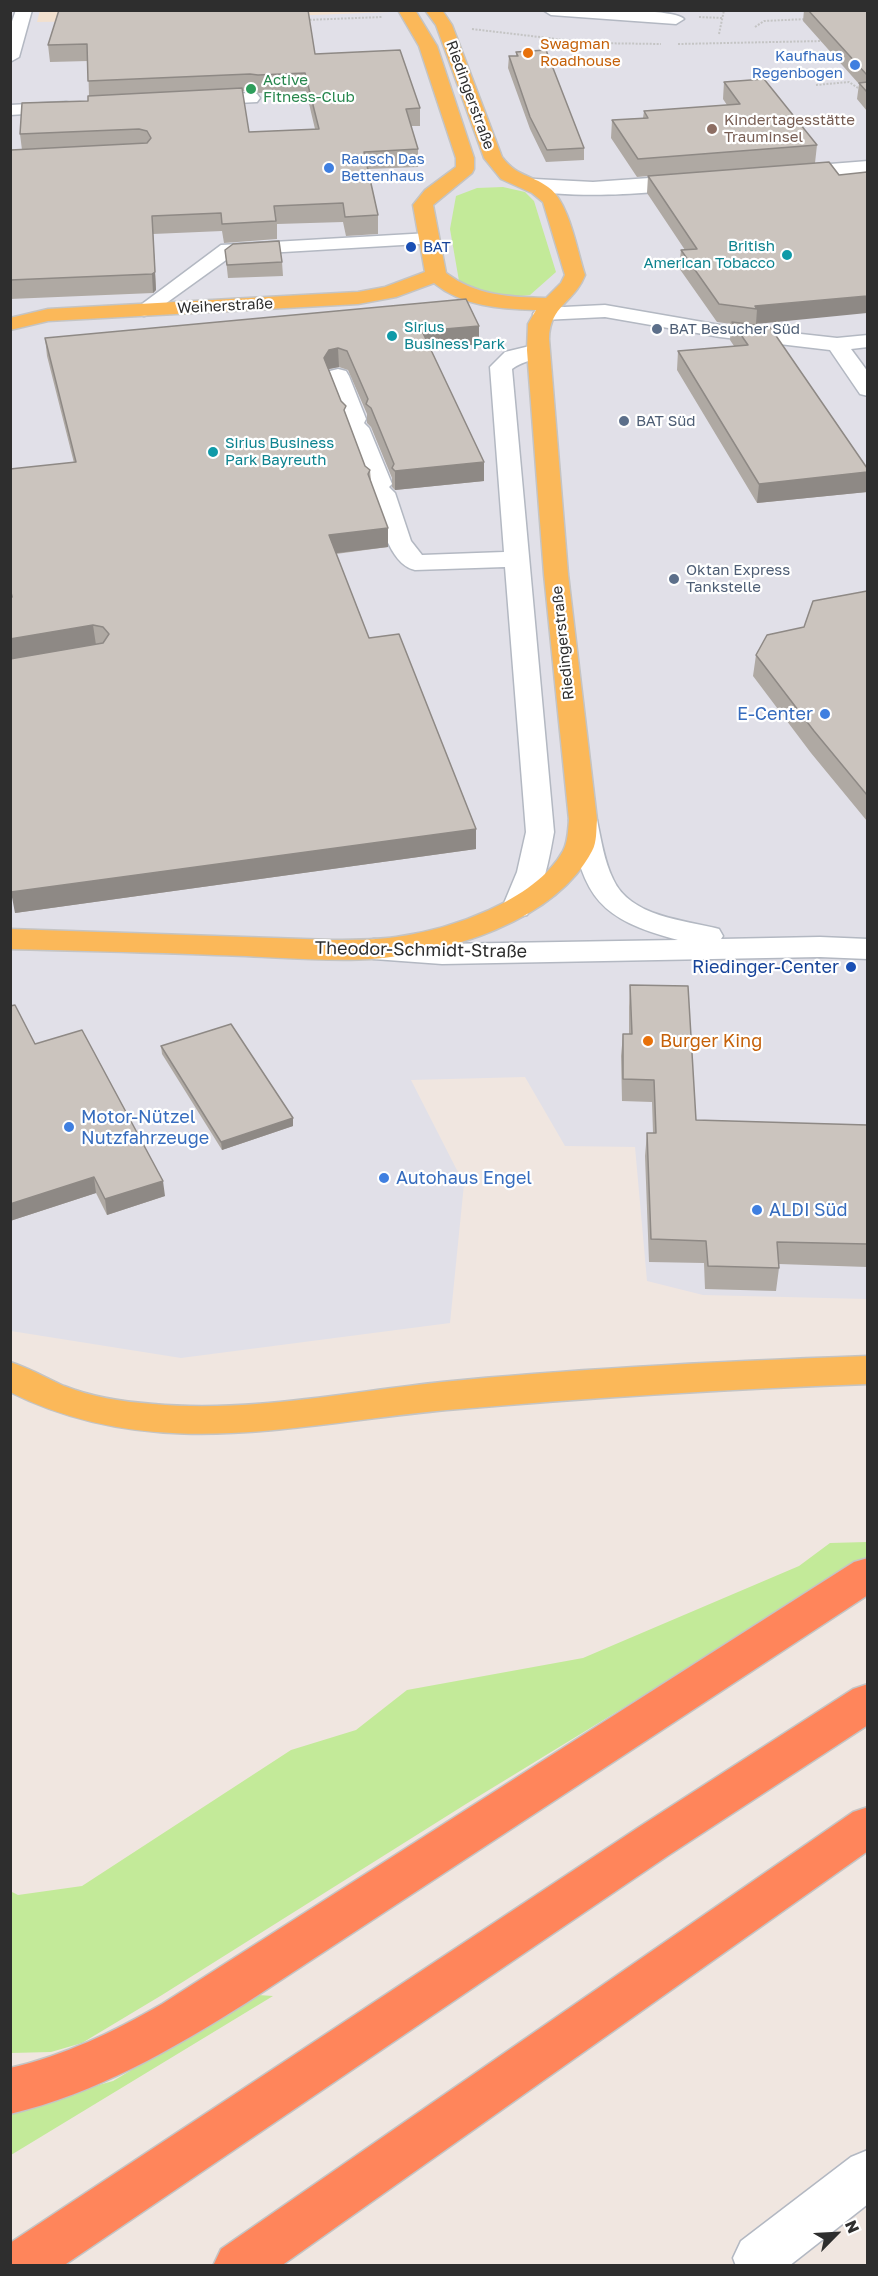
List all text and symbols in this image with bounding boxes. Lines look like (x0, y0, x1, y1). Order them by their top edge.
place label: Swagman Roadhouse (540, 35, 621, 70)
street label: Riedingerstraße (442, 38, 498, 152)
marker: Swagman Roadhouse (521, 46, 535, 60)
place label: Kaufhaus Regenbogen (752, 47, 843, 82)
marker: Kaufhaus Regenbogen (848, 58, 862, 72)
place label: Active Fitness-Club (263, 71, 355, 106)
marker: Active Fitness-Club (244, 82, 258, 96)
place label: Kindertagesstätte Trauminsel (724, 111, 855, 146)
marker: Kindertagesstätte Trauminsel (705, 122, 719, 136)
place label: Rausch Das Bettenhaus (341, 150, 425, 185)
marker: Rausch Das Bettenhaus (322, 161, 336, 175)
place label: British American Tobacco (643, 237, 775, 272)
place label: BAT (423, 238, 451, 256)
marker: BAT (404, 240, 418, 254)
marker: British American Tobacco (780, 248, 794, 262)
street label: Weiherstraße (177, 295, 273, 317)
place label: Sirius Business Park (404, 318, 505, 353)
place label: BAT Besucher Süd (669, 320, 800, 338)
marker: BAT Besucher Süd (650, 322, 664, 336)
marker: Sirius Business Park (385, 329, 399, 343)
place label: BAT Süd (636, 412, 696, 430)
marker: BAT Süd (617, 414, 631, 428)
place label: Sirius Business Park Bayreuth (225, 434, 334, 469)
marker: Sirius Business Park Bayreuth (206, 445, 220, 459)
place label: Oktan Express Tankstelle (686, 561, 790, 596)
marker: Oktan Express Tankstelle (667, 572, 681, 586)
street label: Riedingerstraße (548, 585, 578, 701)
place label: E-Center (737, 703, 813, 725)
marker: E-Center (818, 707, 832, 721)
street label: Theodor-Schmidt-Straße (315, 937, 527, 963)
place label: Riedinger-Center (692, 956, 839, 978)
marker: Riedinger-Center (844, 960, 858, 974)
place label: Burger King (660, 1030, 762, 1052)
marker: Burger King (641, 1034, 655, 1048)
place label: Motor-Nützel Nutzfahrzeuge (81, 1106, 209, 1148)
marker: Motor-Nützel Nutzfahrzeuge (62, 1120, 76, 1134)
place label: Autohaus Engel (396, 1167, 532, 1189)
marker: Autohaus Engel (377, 1171, 391, 1185)
place label: ALDI Süd (769, 1199, 848, 1221)
marker: ALDI Süd (750, 1203, 764, 1217)
north arrow (806, 2204, 866, 2264)
text: N (841, 2217, 864, 2236)

